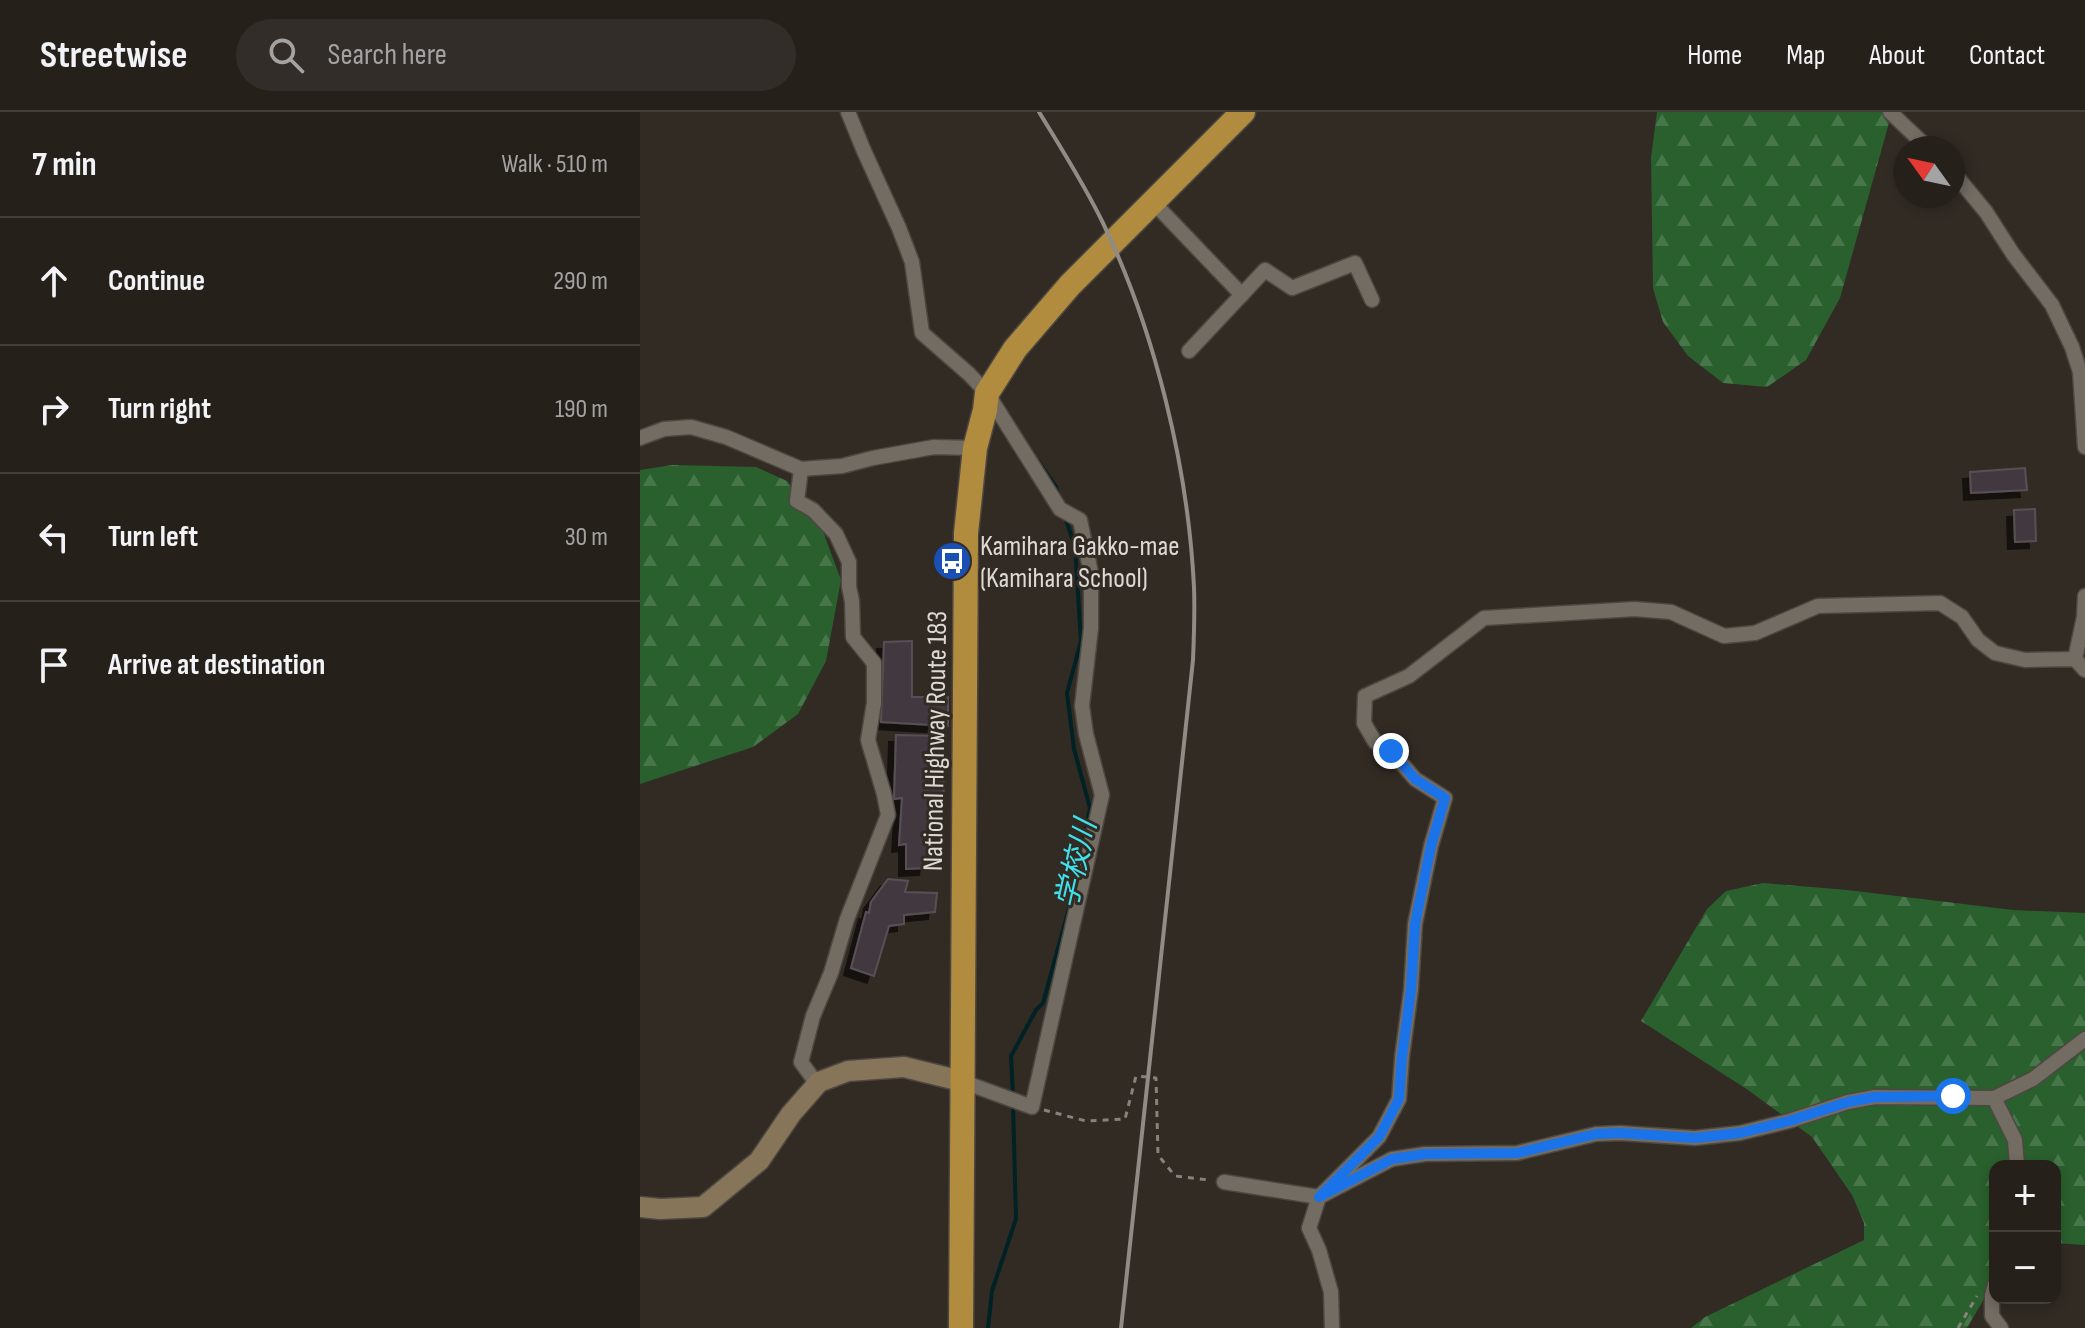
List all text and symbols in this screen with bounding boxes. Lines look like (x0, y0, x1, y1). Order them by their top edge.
search box (236, 19, 796, 91)
text: Streetwise (40, 33, 188, 78)
icon: search (264, 33, 308, 77)
text: Search here (328, 37, 447, 73)
text: Home (1687, 39, 1742, 72)
text: Map (1786, 39, 1825, 72)
text: About (1869, 39, 1925, 72)
text: Contact (1969, 39, 2045, 72)
north arrow (1893, 136, 1965, 208)
text: 7 min (32, 144, 97, 185)
text: Walk · 510 m (502, 149, 608, 180)
icon: ahead (32, 259, 76, 303)
text: Continue (108, 263, 205, 299)
text: 290 m (553, 266, 608, 297)
icon: right (32, 387, 76, 431)
text: Turn right (108, 391, 211, 427)
text: 190 m (555, 394, 608, 425)
icon: left (32, 515, 76, 559)
text: Turn left (108, 519, 198, 555)
text: 30 m (565, 522, 608, 553)
place label: Kamihara Gakko-mae (Kamihara School) (980, 530, 1180, 595)
bus stop icon: Kamihara Gakko-mae (Kamihara School) (931, 540, 973, 582)
street label: National Highway Route 183 (917, 611, 954, 871)
icon: arrive (32, 643, 76, 687)
text: Arrive at destination (108, 647, 325, 683)
route end (1373, 733, 1409, 769)
water label: 学校川 (1049, 813, 1105, 912)
route start (1935, 1078, 1971, 1114)
map controls (1989, 1160, 2061, 1304)
button: + (1989, 1160, 2061, 1232)
button: − (1989, 1232, 2061, 1304)

